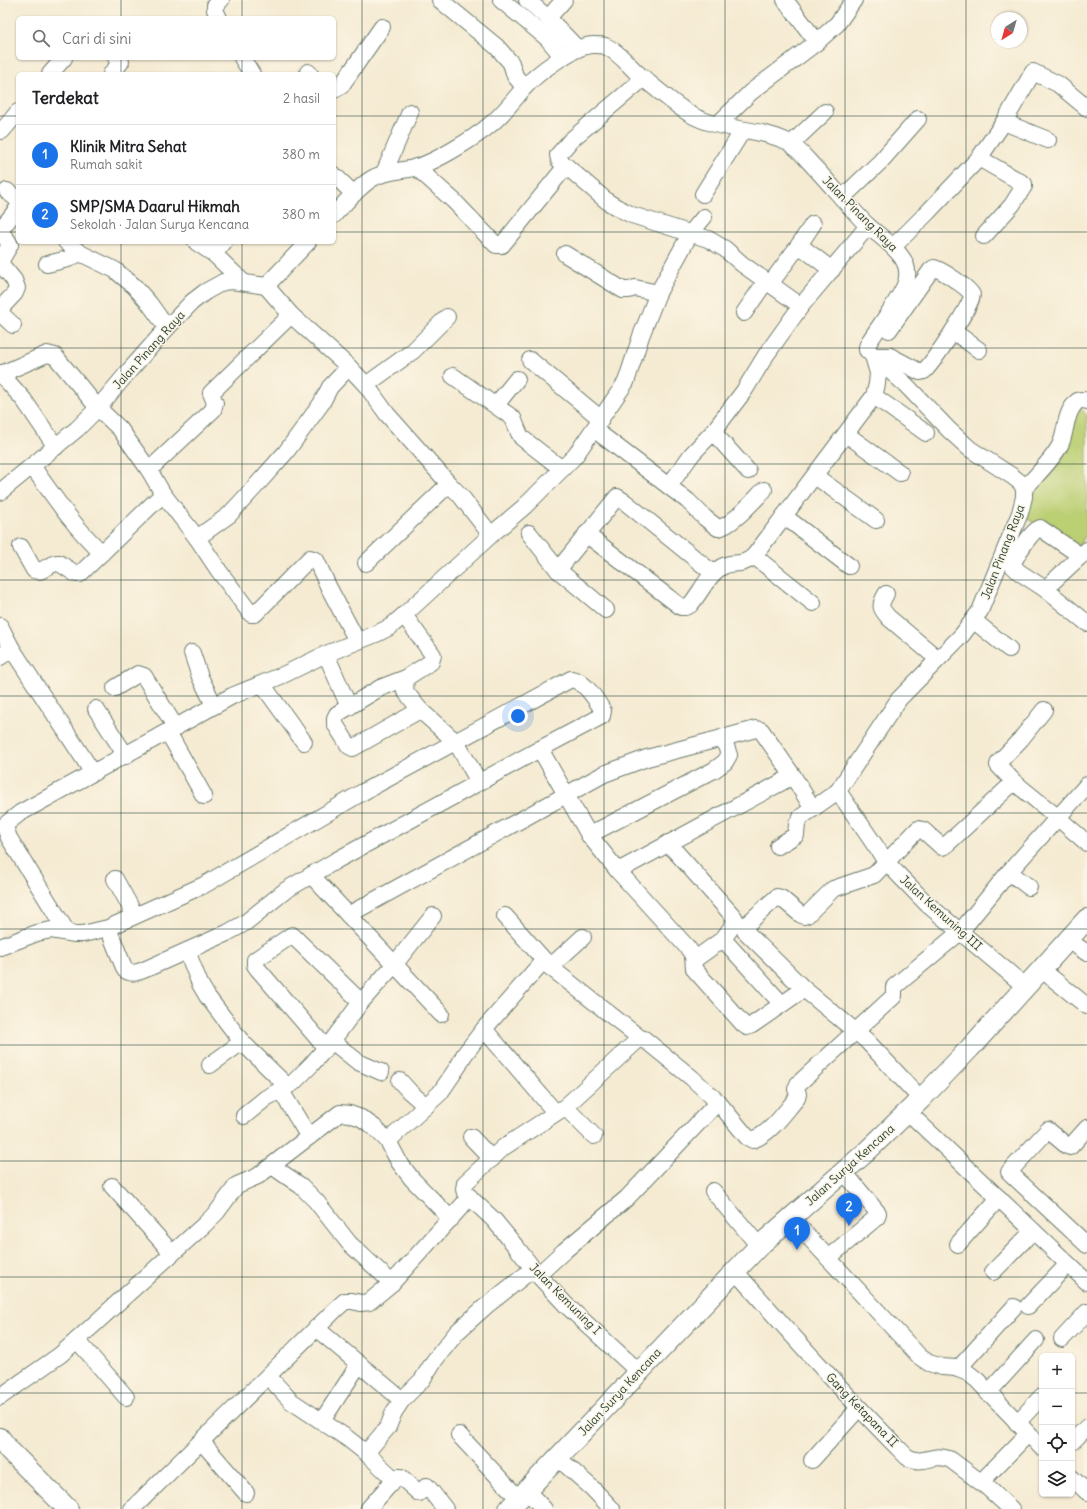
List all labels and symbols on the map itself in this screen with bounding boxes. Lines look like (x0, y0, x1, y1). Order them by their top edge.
north arrow (991, 12, 1027, 48)
street label: Jalan Pinang Raya (820, 173, 901, 255)
street label: Jalan Pinang Raya (109, 307, 188, 392)
street label: Jalan Pinang Raya (978, 502, 1028, 601)
your location (508, 706, 528, 726)
street label: Jalan Kemuning III (897, 872, 985, 953)
street label: Jalan Surya Kencana (802, 1121, 897, 1209)
pin: 2 (836, 1193, 862, 1226)
pin: 1 (784, 1217, 810, 1250)
street label: Jalan Kemuning I (527, 1260, 604, 1337)
street label: Jalan Surya Kencana (575, 1345, 664, 1439)
street label: Gang Ketapana II (823, 1369, 902, 1450)

